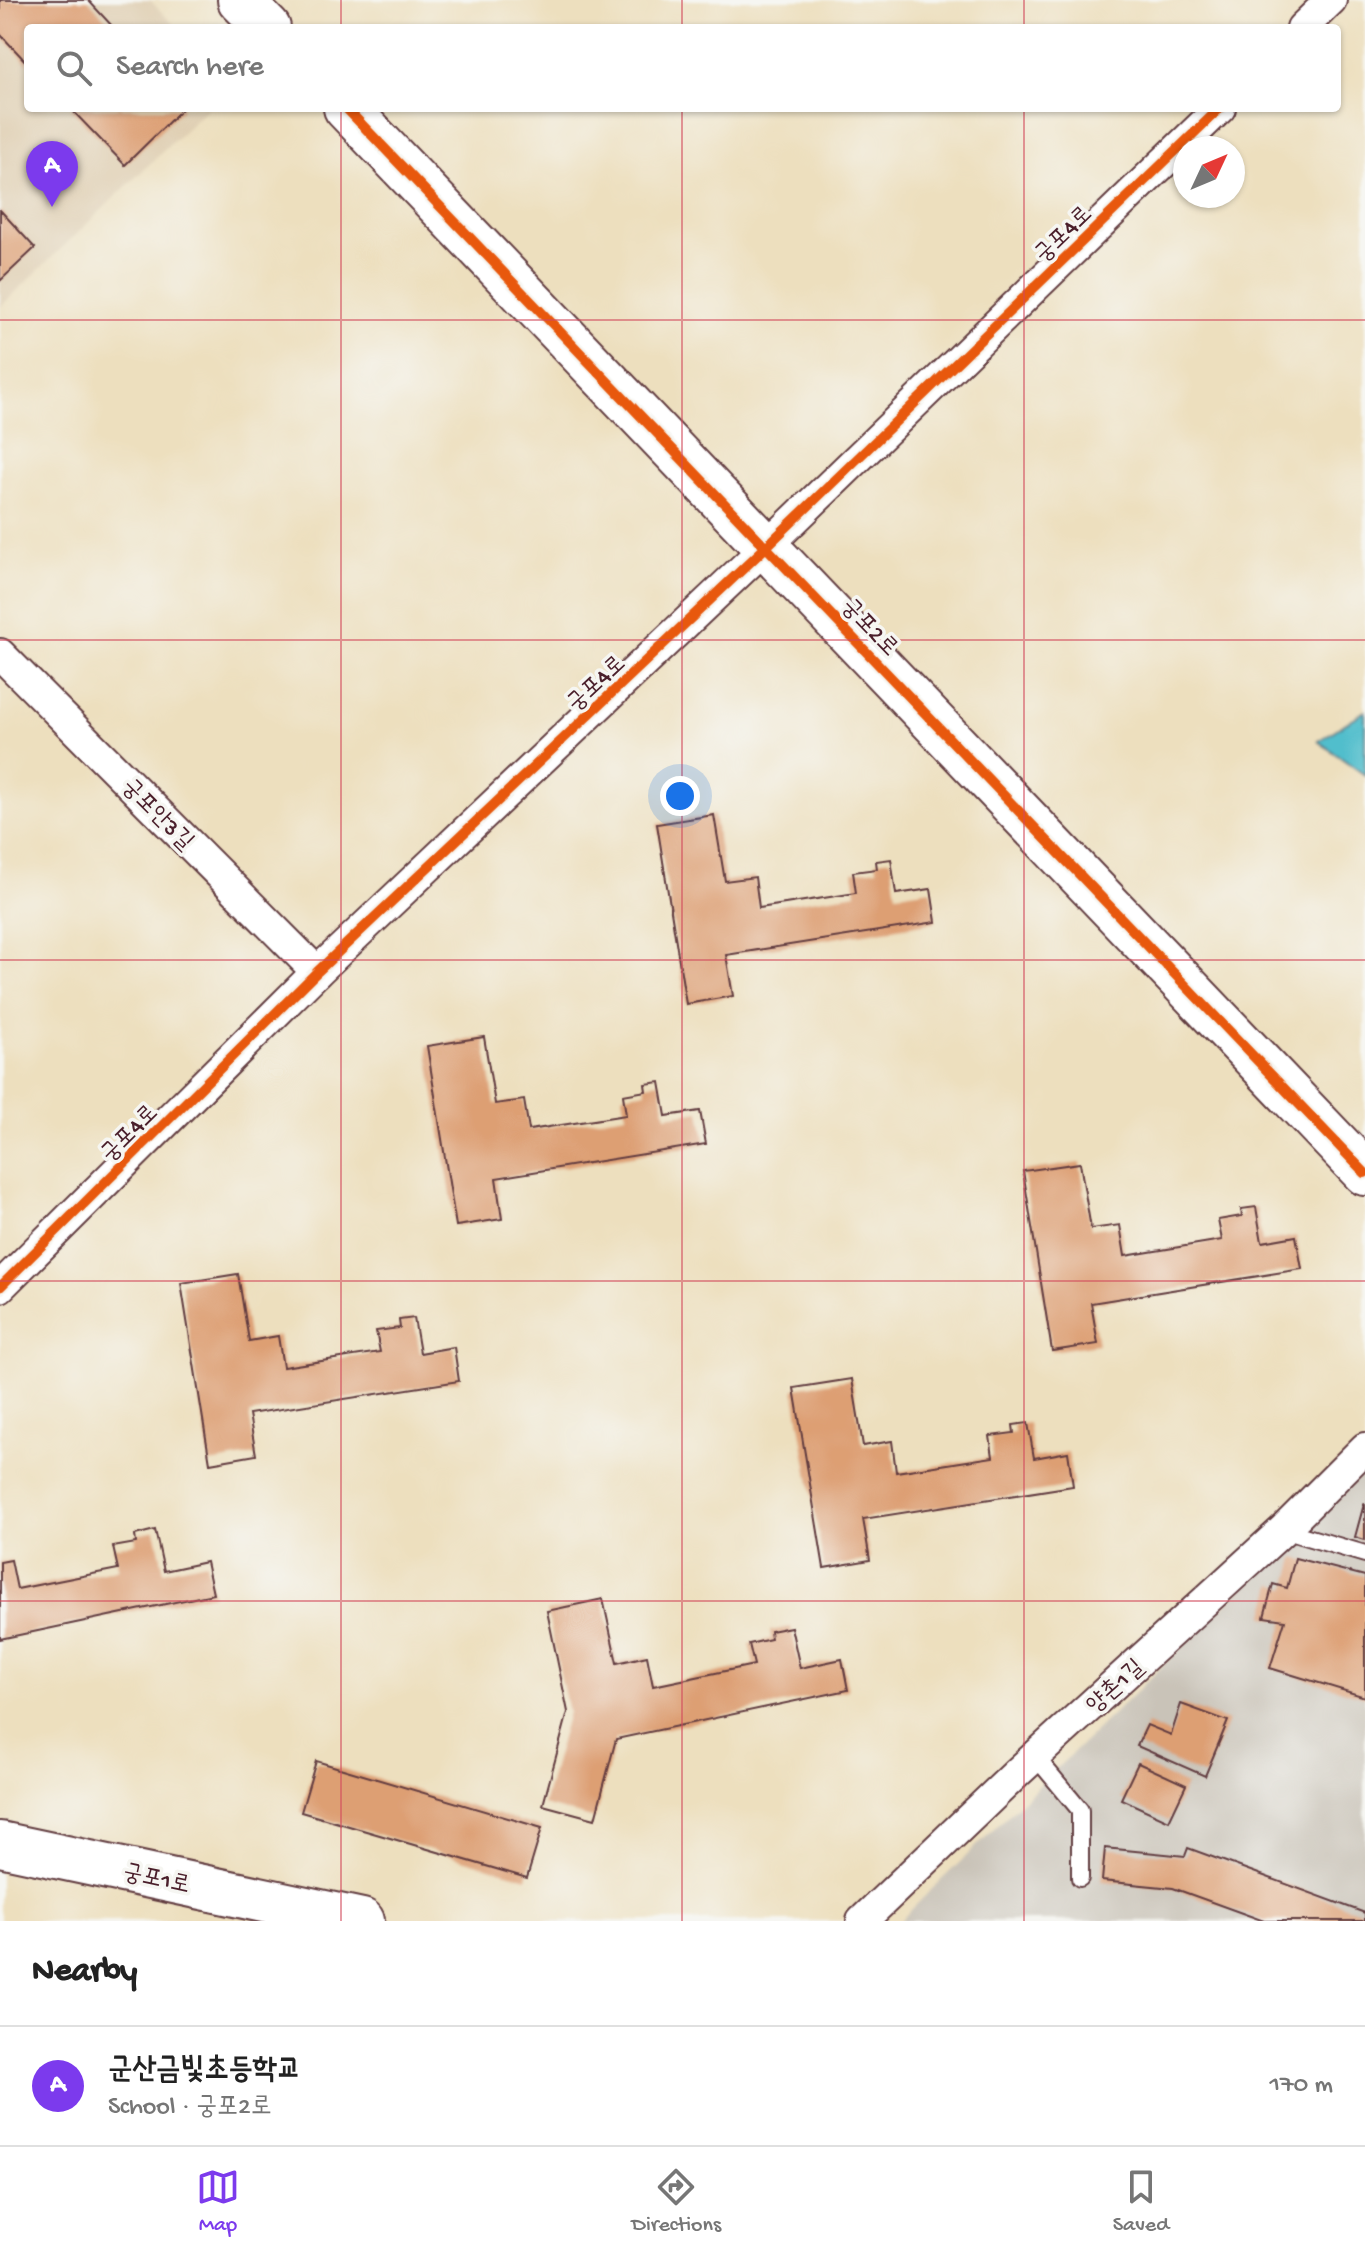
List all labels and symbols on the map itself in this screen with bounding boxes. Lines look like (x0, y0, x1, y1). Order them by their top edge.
north arrow (1173, 136, 1245, 208)
pin: A (26, 141, 78, 207)
street label: 궁포4로 (1029, 201, 1099, 270)
street label: 궁포2로 (834, 593, 903, 664)
street label: 궁포4로 (562, 650, 633, 719)
street label: 궁포안3길 (115, 774, 198, 857)
your location (660, 776, 700, 816)
street label: 궁포4로 (96, 1100, 165, 1169)
street label: 양촌1길 (1082, 1654, 1151, 1721)
street label: 궁포1로 (120, 1859, 192, 1902)

